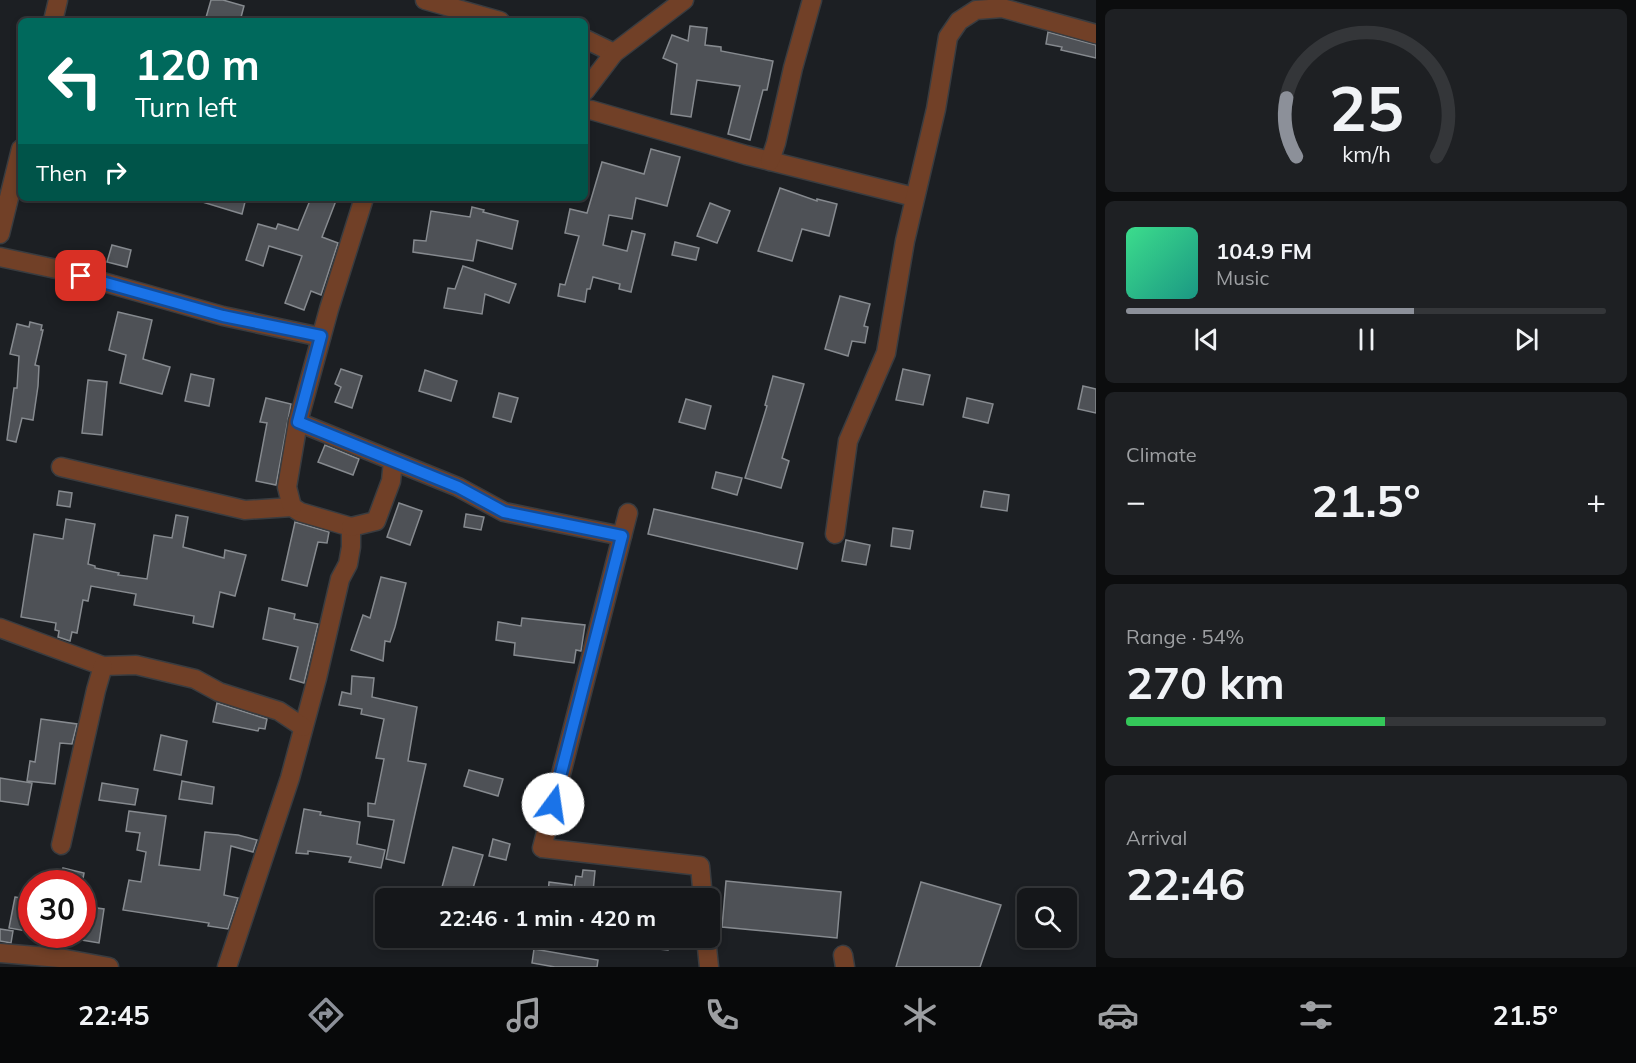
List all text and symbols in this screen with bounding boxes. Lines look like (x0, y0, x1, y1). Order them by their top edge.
text: 120 m (135, 38, 260, 91)
icon: left (36, 42, 114, 120)
text: 25 (1329, 68, 1403, 147)
text: Turn left (135, 90, 237, 124)
text: km/h (1342, 141, 1390, 168)
icon: right (99, 156, 132, 189)
text: Then (36, 159, 87, 187)
text: 104.9 FM (1216, 237, 1312, 265)
pin (55, 250, 106, 301)
icon: arrive (64, 259, 97, 292)
text: Music (1216, 265, 1269, 290)
icon: previous (1190, 323, 1223, 356)
icon: pause (1350, 323, 1383, 356)
icon: next (1510, 323, 1543, 356)
text: Climate (1126, 442, 1197, 467)
text: 21.5° (1311, 472, 1421, 528)
text: − (1126, 480, 1146, 521)
text: + (1586, 480, 1606, 521)
text: Range · 54% (1126, 624, 1244, 649)
text: 270 km (1126, 654, 1285, 710)
position arrow (521, 772, 585, 836)
text: Arrival (1126, 825, 1187, 850)
text: 22:46 (1126, 855, 1245, 911)
speed limit sign: 30 (18, 870, 96, 948)
map controls (1017, 888, 1077, 948)
button: search (1017, 888, 1077, 948)
text: 22:46 · 1 min · 420 m (439, 904, 656, 932)
icon: directions (305, 994, 347, 1036)
icon: music (503, 994, 545, 1036)
icon: phone (701, 994, 743, 1036)
icon: climate (899, 994, 941, 1036)
icon: car (1097, 994, 1139, 1036)
icon: filters (1295, 994, 1337, 1036)
text: 22:45 (78, 998, 149, 1032)
text: 21.5° (1492, 998, 1558, 1032)

